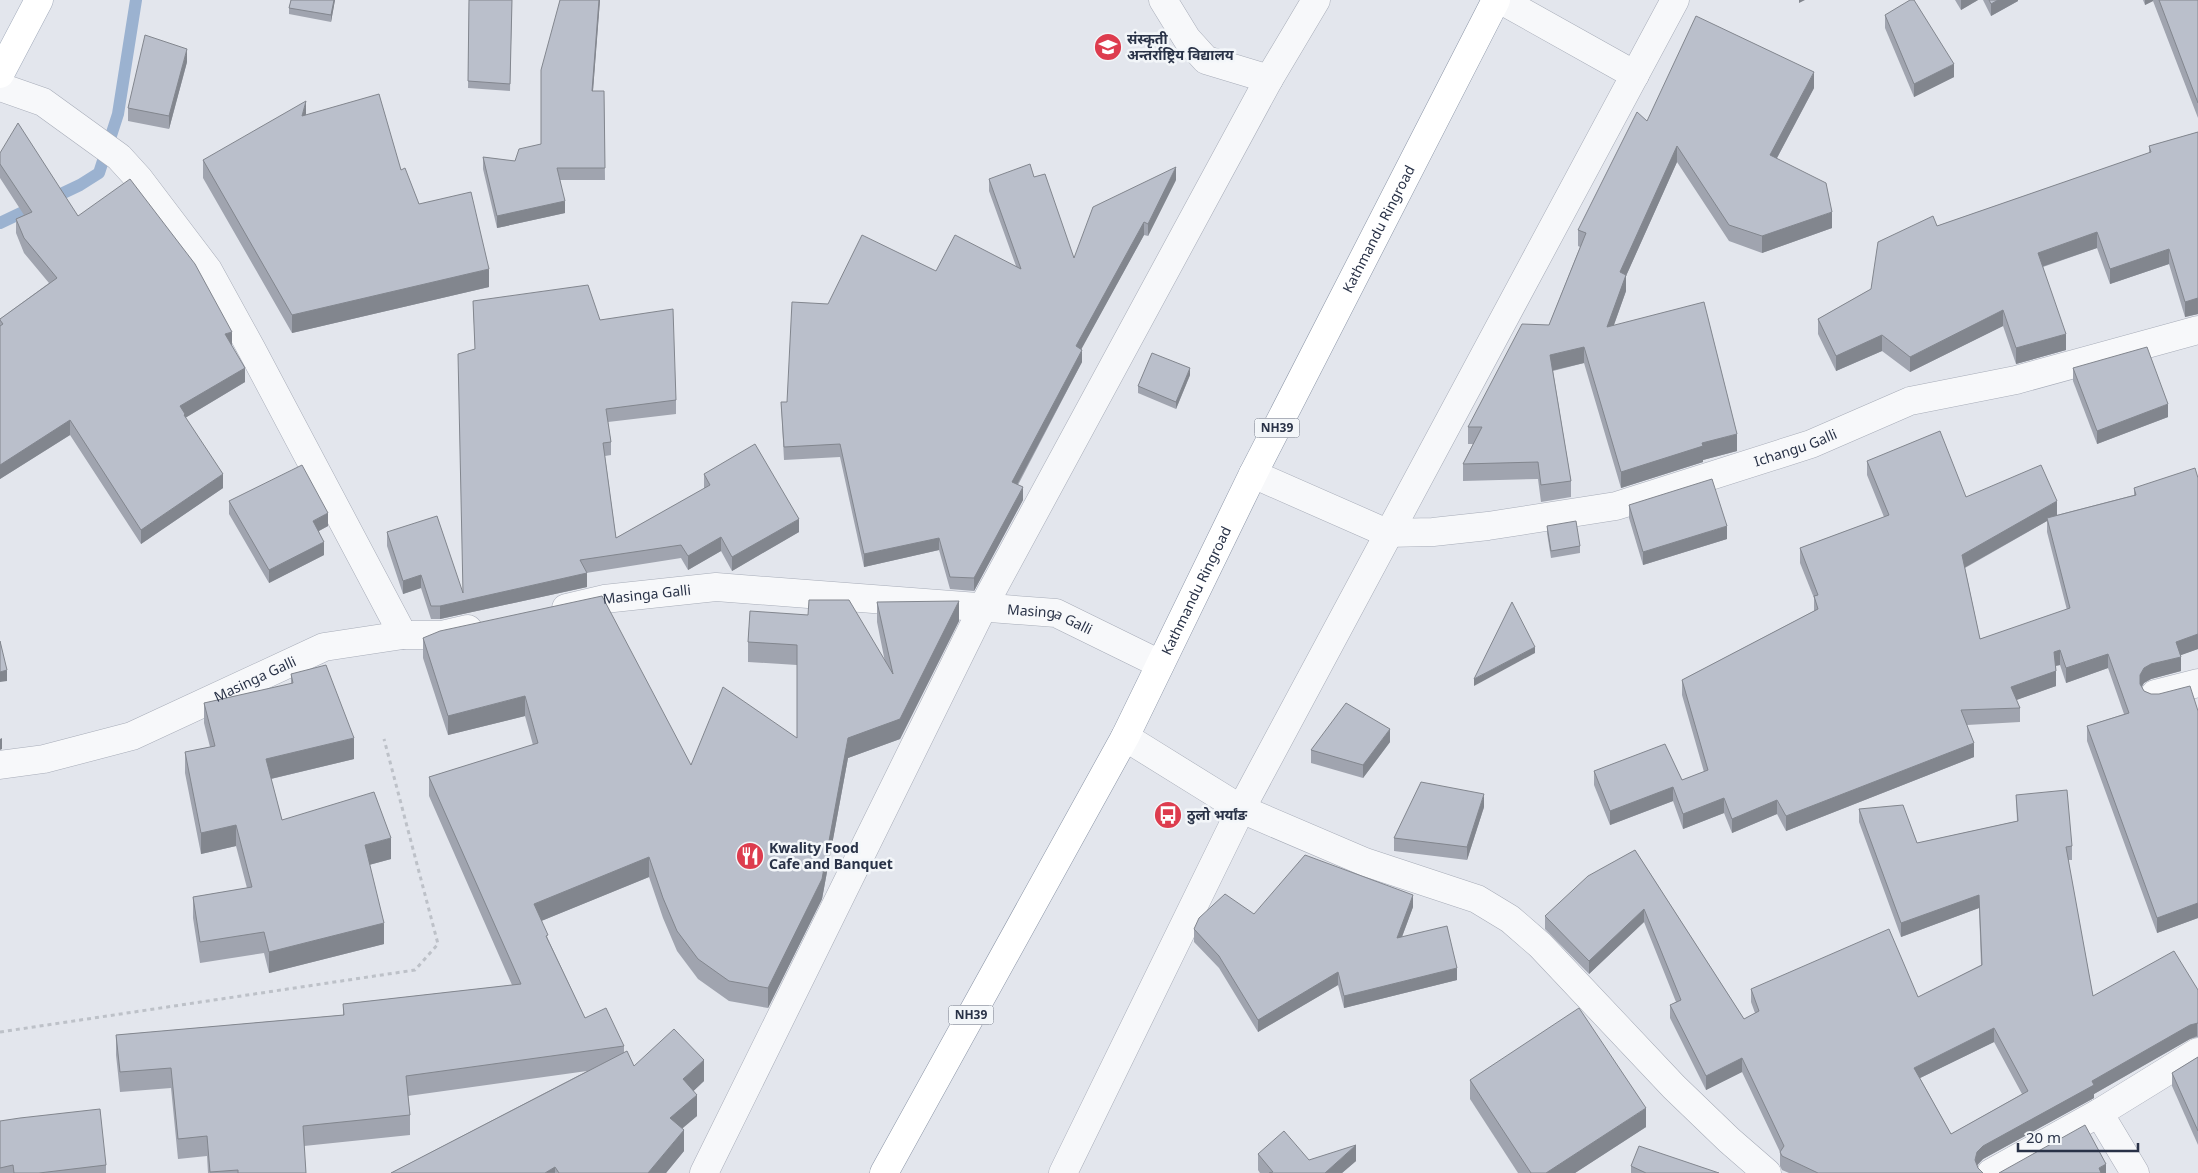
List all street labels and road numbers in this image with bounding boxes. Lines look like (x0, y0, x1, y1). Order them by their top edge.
street label: Kathmandu Ringroad (1338, 162, 1419, 296)
road number: NH39 (1254, 418, 1300, 438)
street label: Ichangu Galli (1752, 424, 1840, 471)
street label: Kathmandu Ringroad (1156, 523, 1235, 658)
street label: Masinga Galli (602, 580, 692, 608)
street label: Masinga Galli (1006, 599, 1096, 639)
street label: Masinga Galli (211, 651, 299, 706)
road number: NH39 (948, 1006, 994, 1024)

